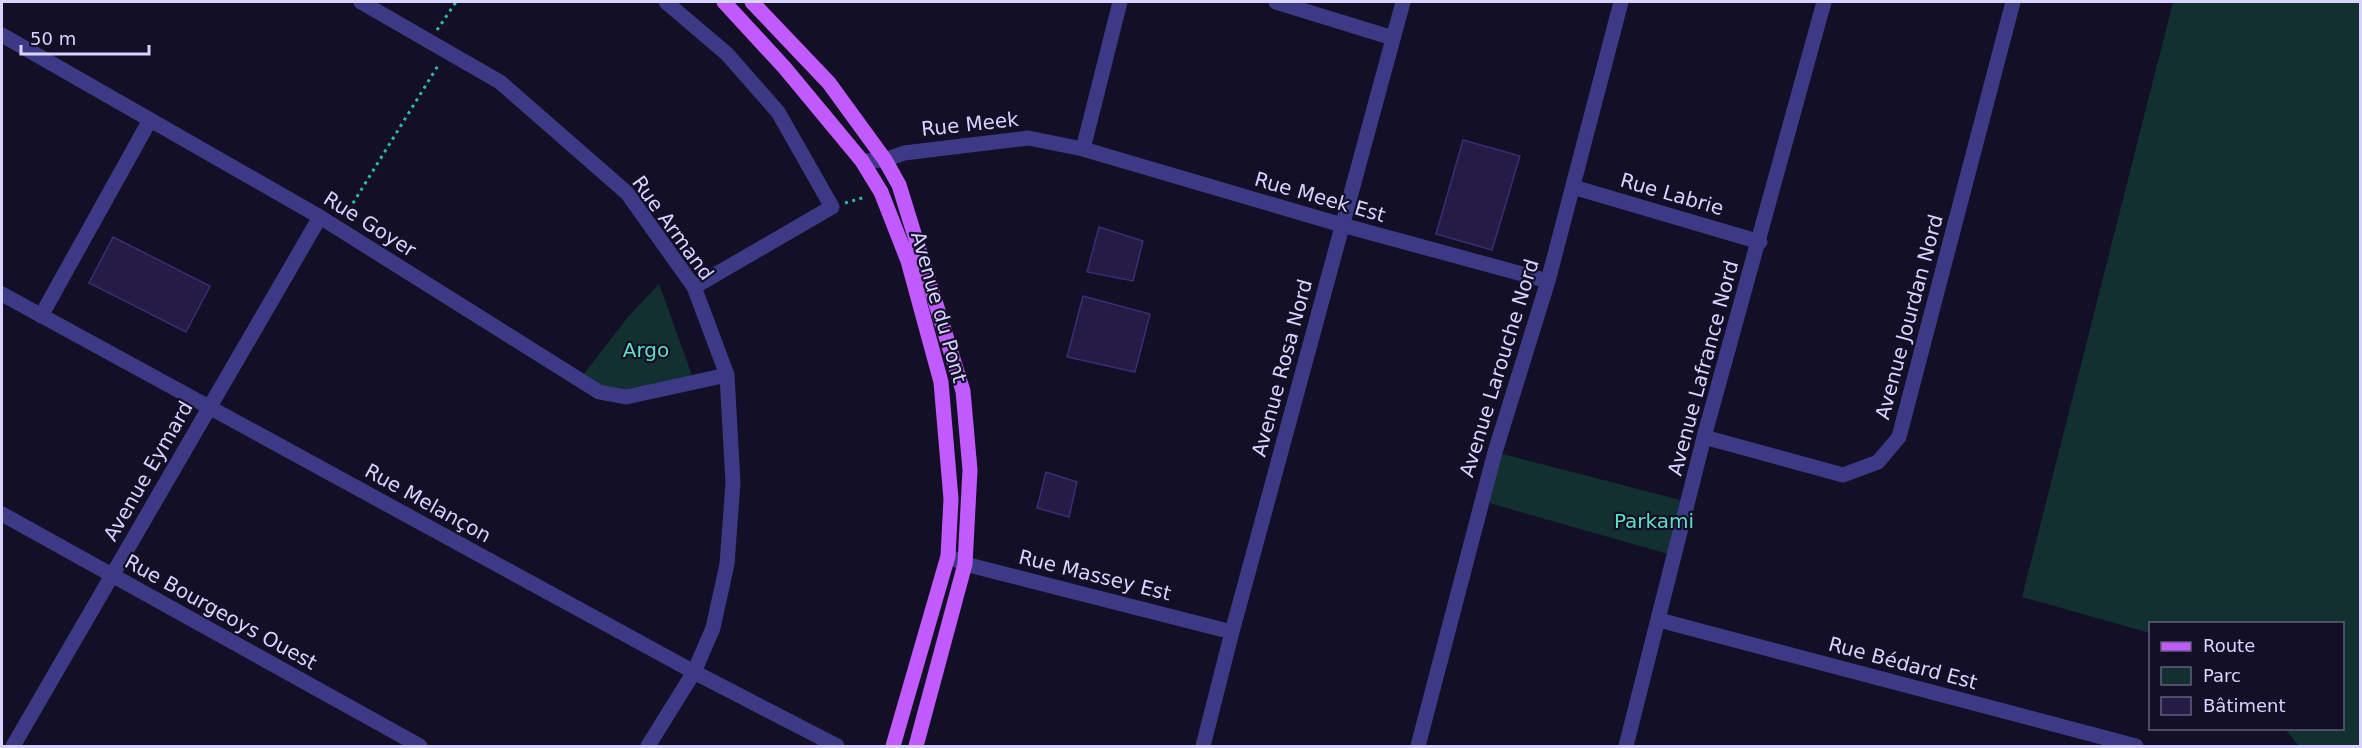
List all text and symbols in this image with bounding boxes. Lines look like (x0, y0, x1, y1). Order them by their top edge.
scale bar (21, 18, 148, 56)
text: 50 m (30, 28, 76, 49)
street label: Rue Meek (920, 107, 1020, 141)
street label: Rue Meek Est (1252, 167, 1388, 227)
street label: Rue Labrie (1617, 168, 1727, 220)
street label: Rue Armand (627, 171, 719, 285)
street label: Rue Goyer (319, 186, 421, 262)
street label: Avenue Jourdan Nord (1870, 212, 1948, 422)
street label: Avenue du Pont (906, 228, 972, 386)
street label: Avenue Larouche Nord (1454, 256, 1544, 480)
street label: Avenue Lafrance Nord (1663, 258, 1743, 478)
street label: Avenue Rosa Nord (1247, 277, 1317, 459)
park label: Argo (623, 338, 669, 362)
street label: Avenue Eymard (98, 397, 198, 545)
street label: Rue Melançon (361, 458, 495, 548)
park label: Parkami (1614, 509, 1694, 533)
street label: Rue Massey Est (1016, 544, 1174, 606)
street label: Rue Bourgeoys Ouest (121, 549, 321, 675)
legend (2149, 622, 2344, 730)
street label: Rue Bédard Est (1826, 632, 1980, 694)
text: Route (2203, 635, 2255, 656)
text: Parc (2203, 665, 2241, 686)
text: Bâtiment (2203, 695, 2286, 716)

